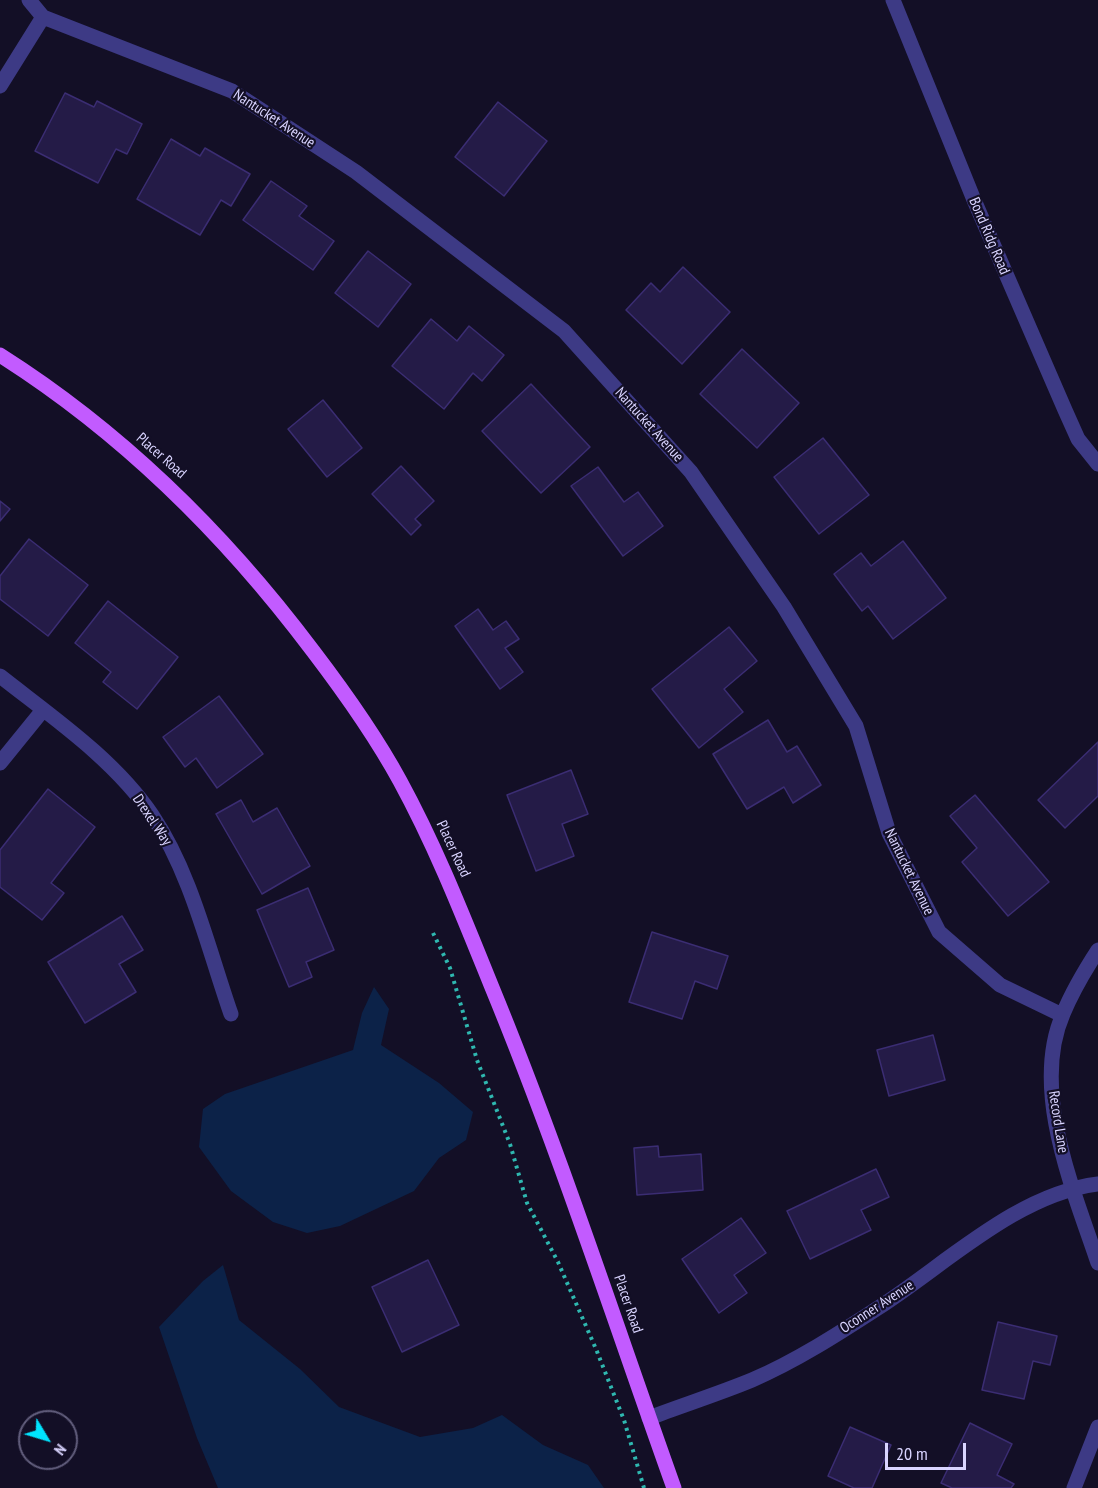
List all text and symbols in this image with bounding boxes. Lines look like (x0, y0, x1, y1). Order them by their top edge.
street label: Nantucket Avenue (230, 86, 318, 152)
street label: Bond Ridg Road (965, 195, 1013, 277)
street label: Nantucket Avenue (611, 384, 687, 466)
street label: Placer Road (132, 429, 190, 483)
street label: Drexel Way (128, 791, 176, 849)
street label: Placer Road (432, 818, 474, 880)
street label: Nantucket Avenue (880, 826, 938, 918)
street label: Record Lane (1044, 1090, 1072, 1154)
street label: Placer Road (610, 1273, 646, 1335)
street label: Oconner Avenue (837, 1276, 917, 1338)
north arrow (18, 1410, 78, 1470)
scale bar (888, 1431, 969, 1469)
text: N (50, 1440, 71, 1459)
text: 20 m (896, 1442, 928, 1465)

